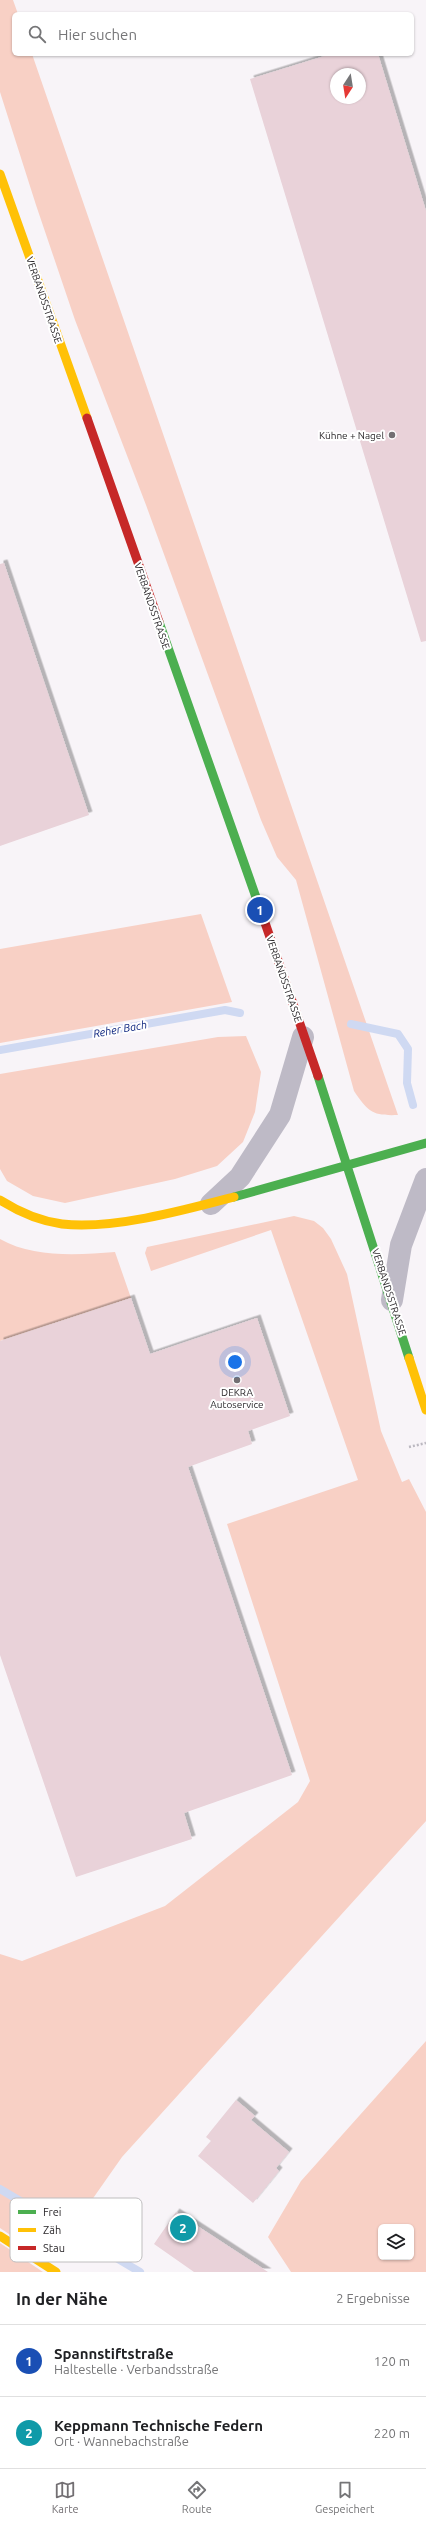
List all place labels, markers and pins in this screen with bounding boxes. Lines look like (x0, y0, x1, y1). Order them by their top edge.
place label: Kühne + Nagel (319, 430, 384, 441)
marker: Kühne + Nagel (387, 430, 397, 440)
pin: 1 (247, 895, 273, 925)
marker: DEKRA Autoservice (232, 1375, 242, 1385)
place label: DEKRA Autoservice (210, 1387, 264, 1410)
pin: 2 (170, 2213, 196, 2243)

